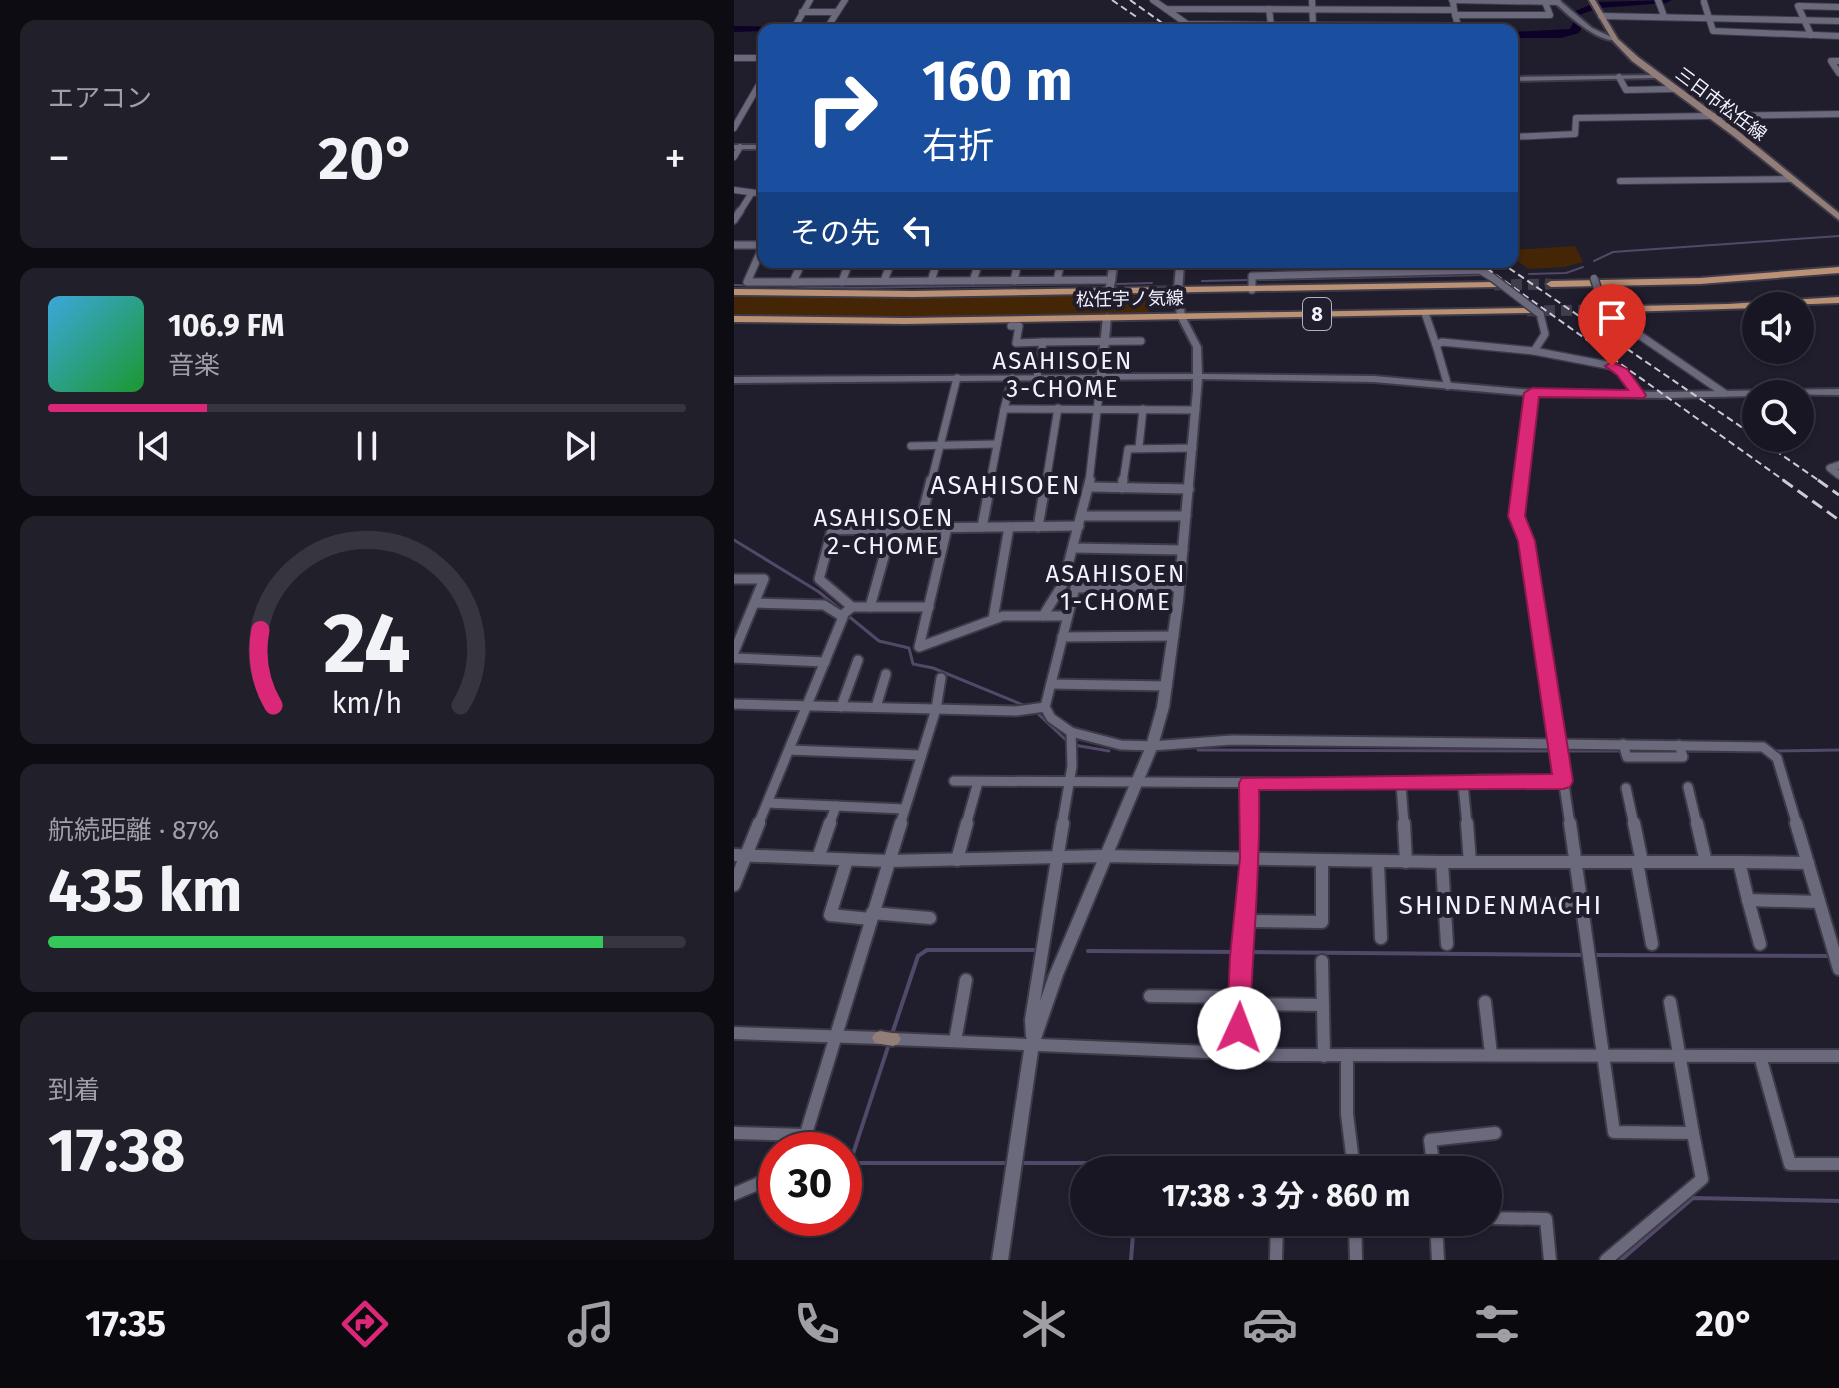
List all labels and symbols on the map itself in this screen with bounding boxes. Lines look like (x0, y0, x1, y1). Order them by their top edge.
street label: 三日市松任線 (1671, 63, 1771, 145)
pin (1578, 284, 1646, 366)
street label: 松任宇ノ気線 (1076, 287, 1184, 311)
road number: 8 (1303, 298, 1331, 330)
district label: ASAHISOEN 3-CHOME (993, 347, 1133, 403)
district label: ASAHISOEN (930, 470, 1082, 501)
district label: ASAHISOEN 2-CHOME (814, 504, 954, 560)
district label: ASAHISOEN 1-CHOME (1046, 560, 1186, 616)
district label: SHINDENMACHI (1399, 890, 1603, 921)
position arrow (1197, 986, 1281, 1070)
speed limit sign: 30 (758, 1132, 862, 1236)

